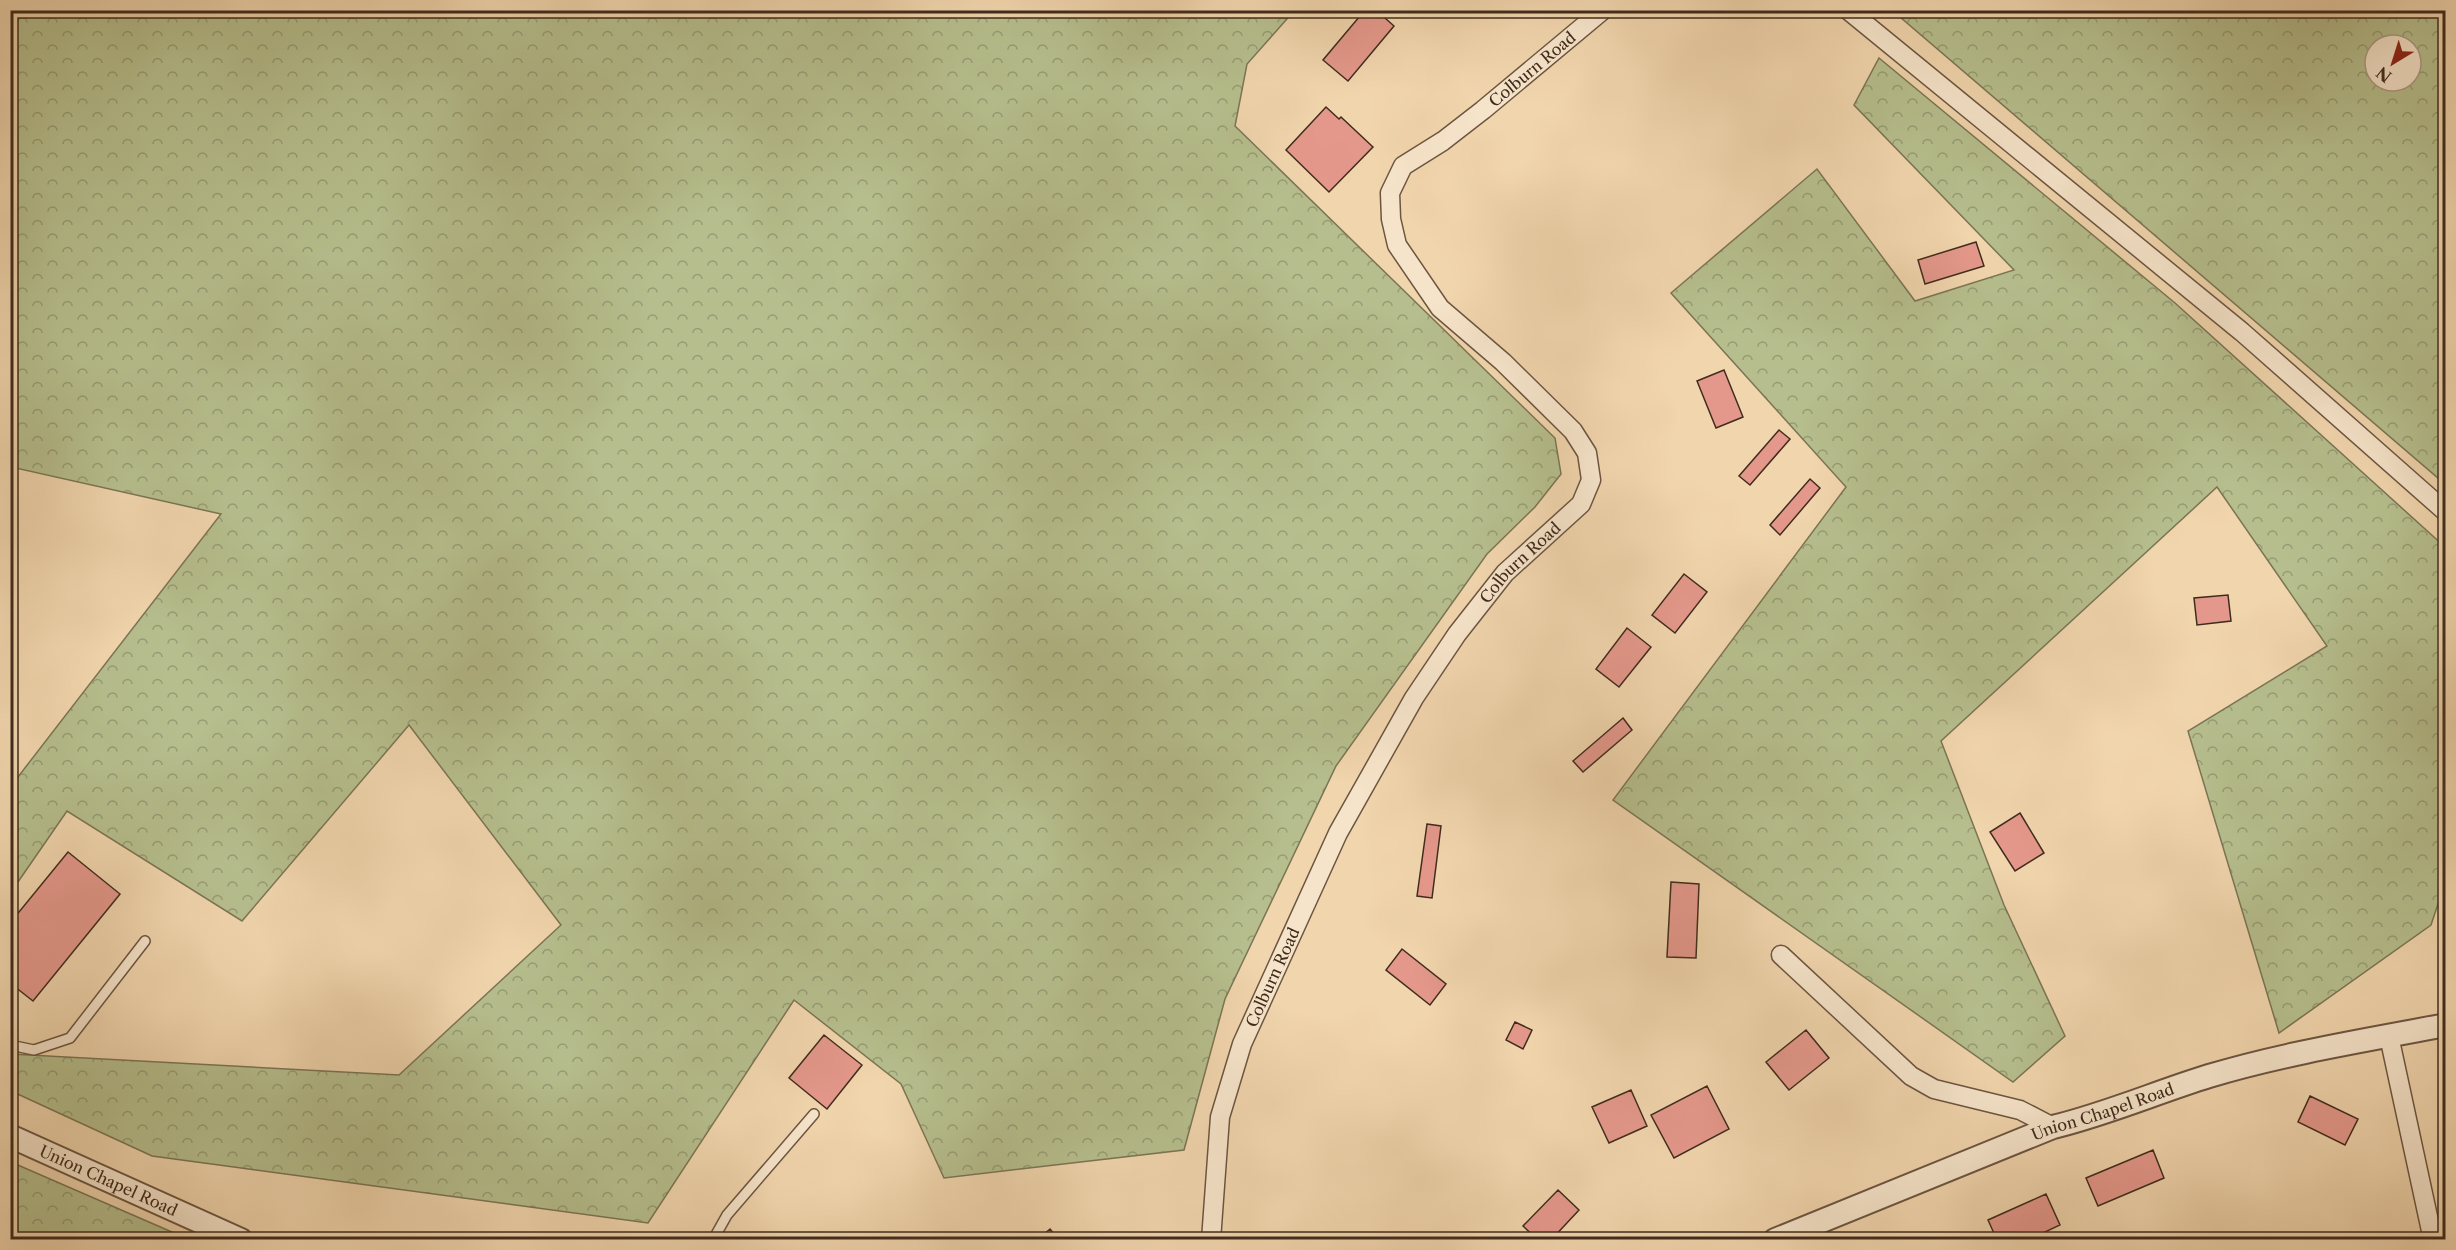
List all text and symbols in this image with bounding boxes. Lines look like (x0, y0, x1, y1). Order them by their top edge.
street label: Colburn Road (1485, 27, 1580, 111)
north arrow (2363, 33, 2423, 93)
text: N (2372, 63, 2395, 87)
street label: Colburn Road (1475, 517, 1565, 607)
street label: Colburn Road (1241, 924, 1304, 1030)
street label: Union Chapel Road (2028, 1078, 2177, 1145)
street label: Union Chapel Road (36, 1141, 181, 1220)

